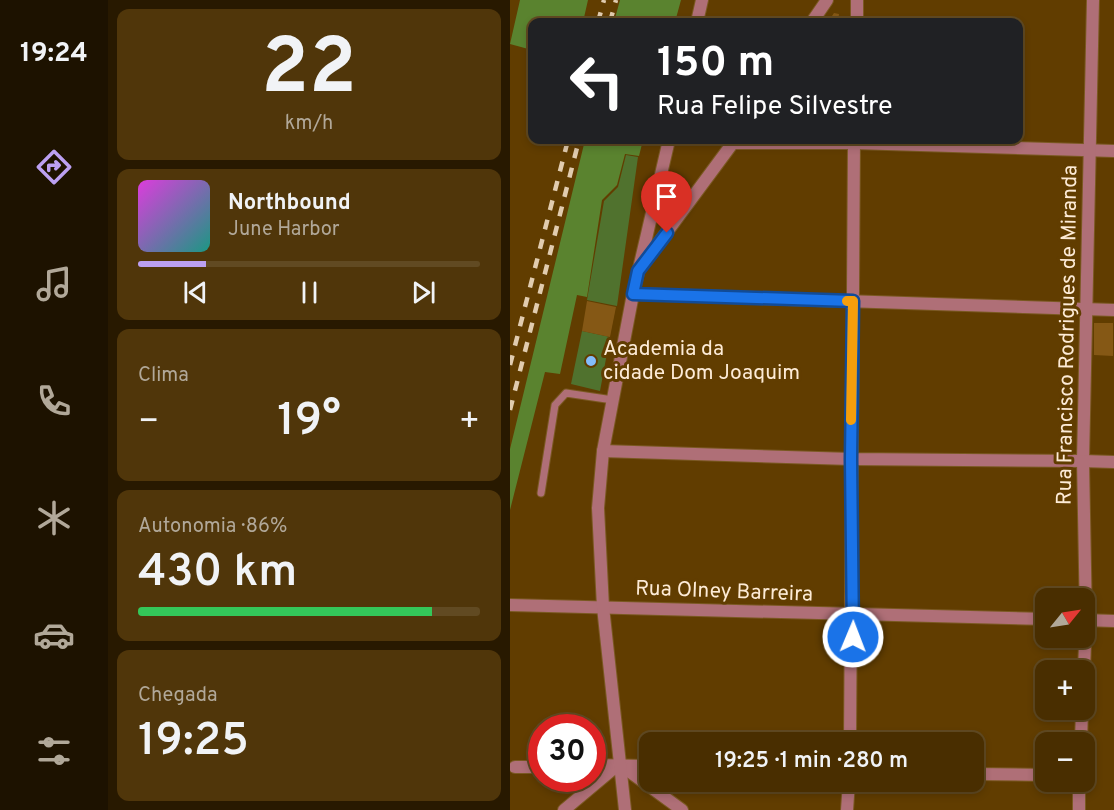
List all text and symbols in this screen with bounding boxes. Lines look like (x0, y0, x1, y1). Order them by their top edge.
text: 22 (261, 22, 357, 121)
text: 19:24 (20, 37, 88, 71)
text: 150 m (657, 38, 774, 91)
icon: left (558, 42, 636, 120)
text: Rua Felipe Silvestre (657, 90, 892, 124)
text: km/h (285, 111, 333, 137)
icon: directions (33, 146, 75, 188)
street label: Rua Francisco Rodrigues de Miranda (1052, 165, 1084, 505)
pin (641, 171, 692, 233)
icon: arrive (650, 180, 683, 213)
text: Northbound (228, 190, 351, 217)
text: June Harbor (228, 217, 340, 243)
icon: music (33, 263, 75, 305)
icon: previous (179, 276, 212, 309)
icon: pause (293, 276, 326, 309)
icon: next (407, 276, 440, 309)
place label: Academia da cidade Dom Joaquim (603, 336, 800, 387)
marker: Academia da cidade Dom Joaquim (584, 354, 598, 368)
text: Clima (138, 363, 189, 389)
icon: phone (33, 380, 75, 422)
text: 19° (277, 394, 341, 451)
text: − (138, 402, 159, 444)
text: + (459, 402, 480, 444)
icon: climate (33, 497, 75, 539)
text: Autonomia · 86% (138, 514, 287, 540)
text: 430 km (138, 545, 297, 602)
street label: Rua Olney Barreira (635, 575, 813, 609)
north arrow (1035, 588, 1095, 648)
map controls (1035, 588, 1095, 792)
position arrow (821, 605, 885, 669)
icon: car (33, 614, 75, 656)
button: + (1035, 660, 1095, 720)
text: Chegada (138, 683, 218, 709)
text: 19:25 (138, 714, 249, 771)
speed limit sign: 30 (528, 714, 606, 792)
icon: filters (33, 730, 75, 772)
button: − (1035, 732, 1095, 792)
text: 19:25 · 1 min · 280 m (715, 748, 908, 775)

